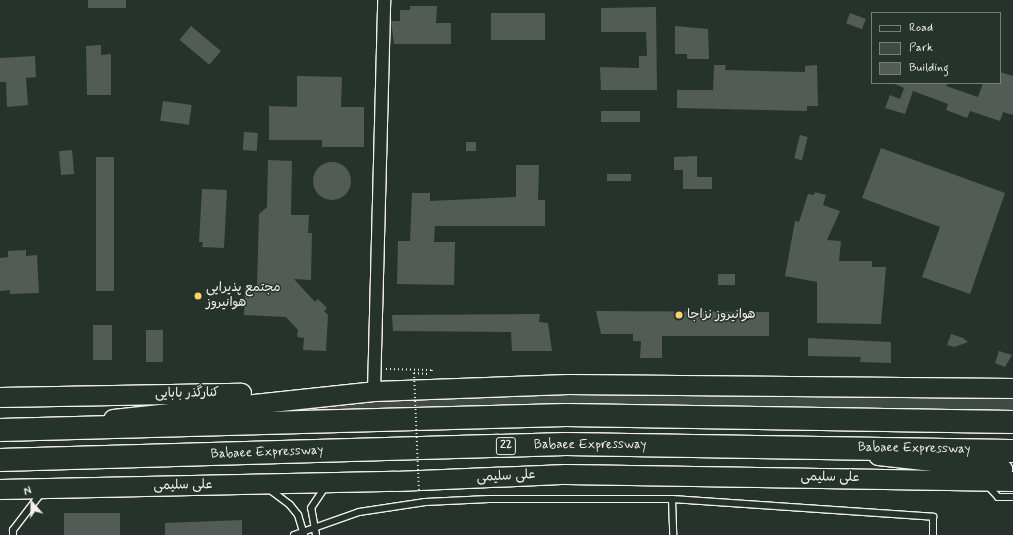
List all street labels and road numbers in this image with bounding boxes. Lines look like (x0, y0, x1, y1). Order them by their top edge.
street label: کنارگذر بابایی (155, 386, 219, 402)
road number: 22 (495, 436, 517, 456)
street label: Babaee Expressway (533, 437, 647, 453)
street label: Babaee Expressway (857, 440, 971, 458)
street label: Babaee Expressway (210, 443, 324, 463)
street label: علی سلیمی (476, 468, 536, 486)
street label: علی سلیمی (800, 470, 860, 486)
street label: علی سلیمی (153, 478, 213, 494)

